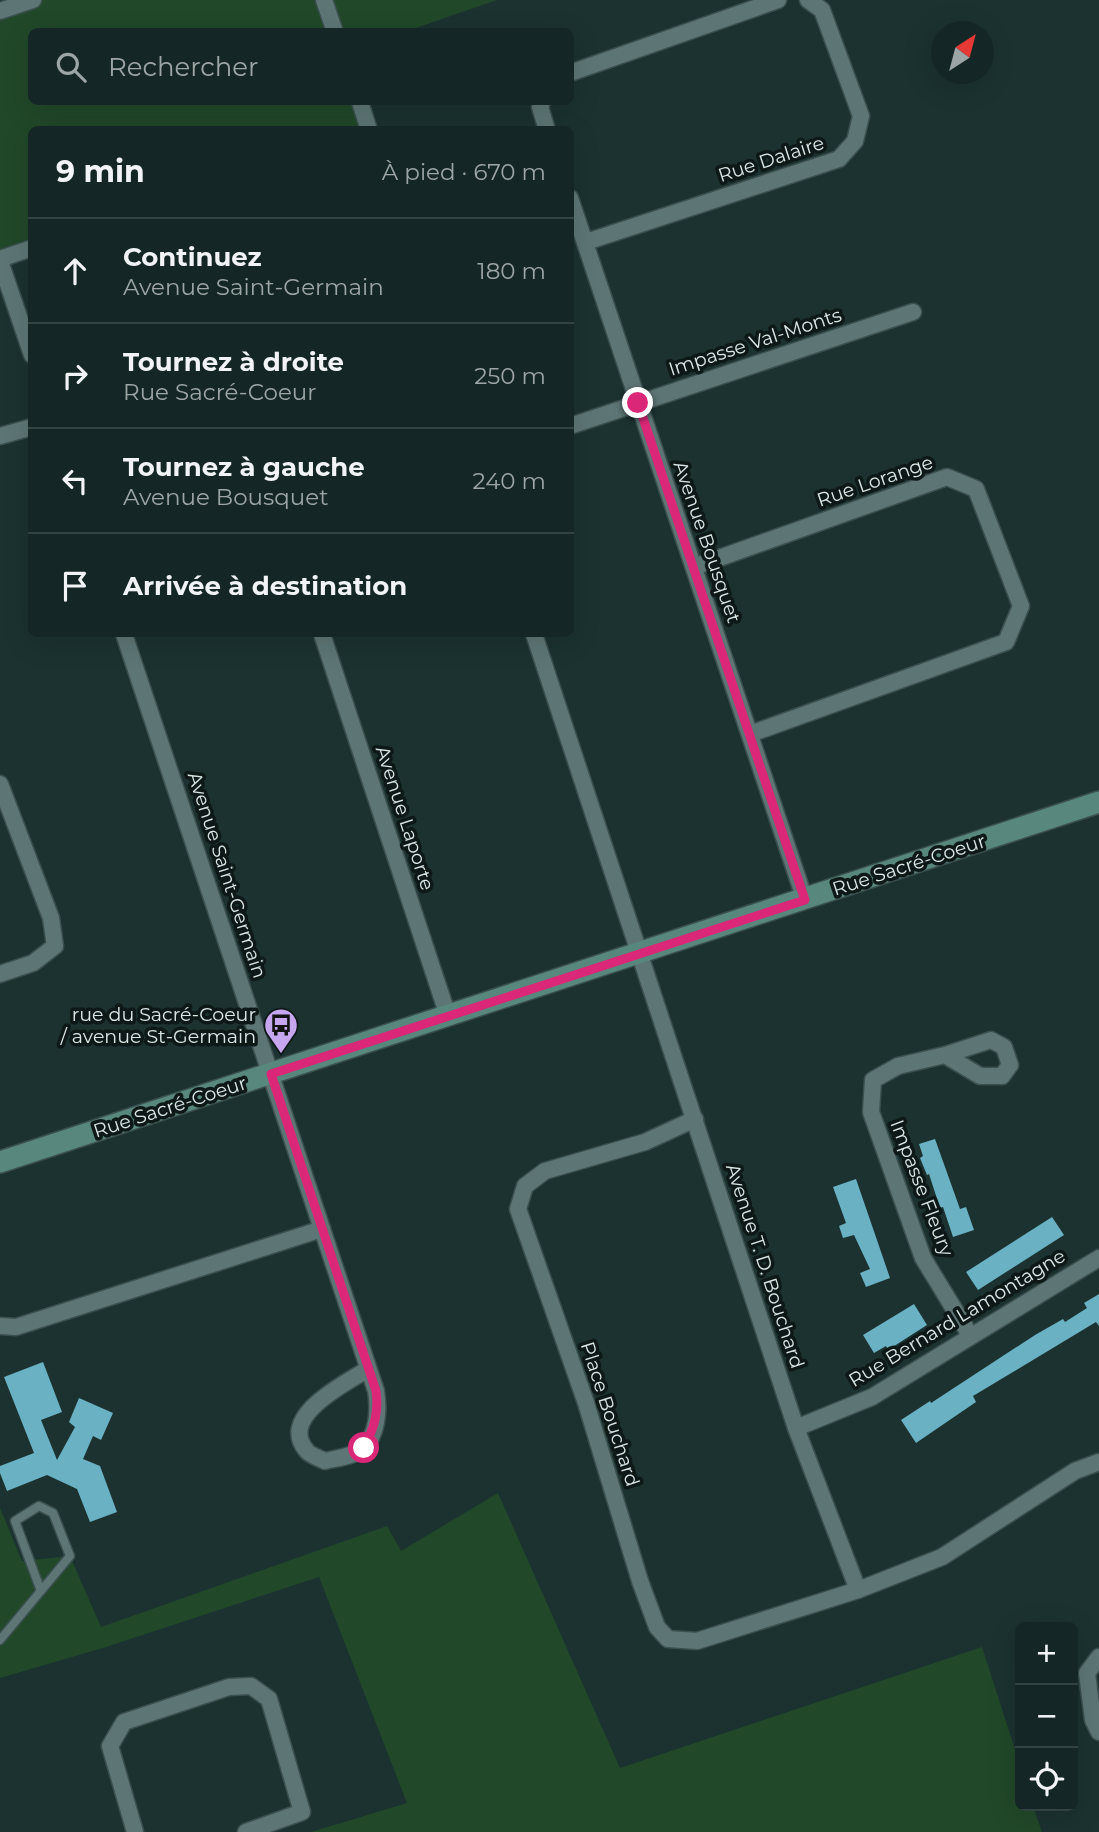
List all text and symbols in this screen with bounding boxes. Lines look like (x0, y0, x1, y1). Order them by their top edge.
north arrow (931, 21, 994, 84)
search box (28, 28, 574, 105)
icon: search (52, 48, 90, 86)
text: Rechercher (108, 51, 258, 83)
street label: Rue Dalaire (715, 131, 827, 187)
text: 9 min (56, 153, 145, 190)
text: À pied · 670 m (382, 158, 546, 186)
text: Continuez (123, 241, 262, 273)
icon: ahead (56, 252, 94, 290)
text: 180 m (477, 257, 546, 285)
text: Avenue Saint-Germain (123, 273, 384, 301)
street label: Impasse Val-Monts (666, 303, 844, 381)
text: Tournez à droite (123, 346, 344, 378)
icon: right (56, 357, 94, 395)
text: 250 m (474, 362, 546, 390)
text: Rue Sacré-Coeur (123, 378, 316, 406)
route end (622, 387, 653, 418)
street label: Rue Lorange (814, 450, 936, 512)
text: Tournez à gauche (123, 451, 365, 483)
street label: Avenue Bousquet (668, 458, 746, 626)
icon: left (56, 462, 94, 500)
text: 240 m (473, 467, 546, 495)
text: Avenue Bousquet (123, 483, 329, 511)
icon: arrive (56, 567, 94, 605)
text: Arrivée à destination (123, 570, 407, 602)
street label: Avenue Laporte (371, 743, 439, 893)
street label: Avenue Saint-Germain (183, 769, 271, 981)
street label: Rue Sacré-Coeur (829, 829, 989, 901)
place label: rue du Sacré-Coeur / avenue St-Germain (60, 1003, 256, 1048)
bus stop icon: rue du Sacré-Coeur / avenue St-Germain (262, 1006, 300, 1055)
street label: Rue Sacré-Coeur (90, 1071, 250, 1143)
street label: Impasse Fleury (885, 1117, 959, 1260)
street label: Avenue T. D. Bouchard (721, 1161, 809, 1371)
street label: Rue Bernard Lamontagne (844, 1244, 1070, 1392)
street label: Place Bouchard (576, 1339, 644, 1489)
route start (348, 1432, 379, 1463)
map controls (1015, 1622, 1078, 1811)
button: + (1015, 1622, 1078, 1685)
button: − (1015, 1685, 1078, 1748)
button: locate (1015, 1748, 1078, 1811)

